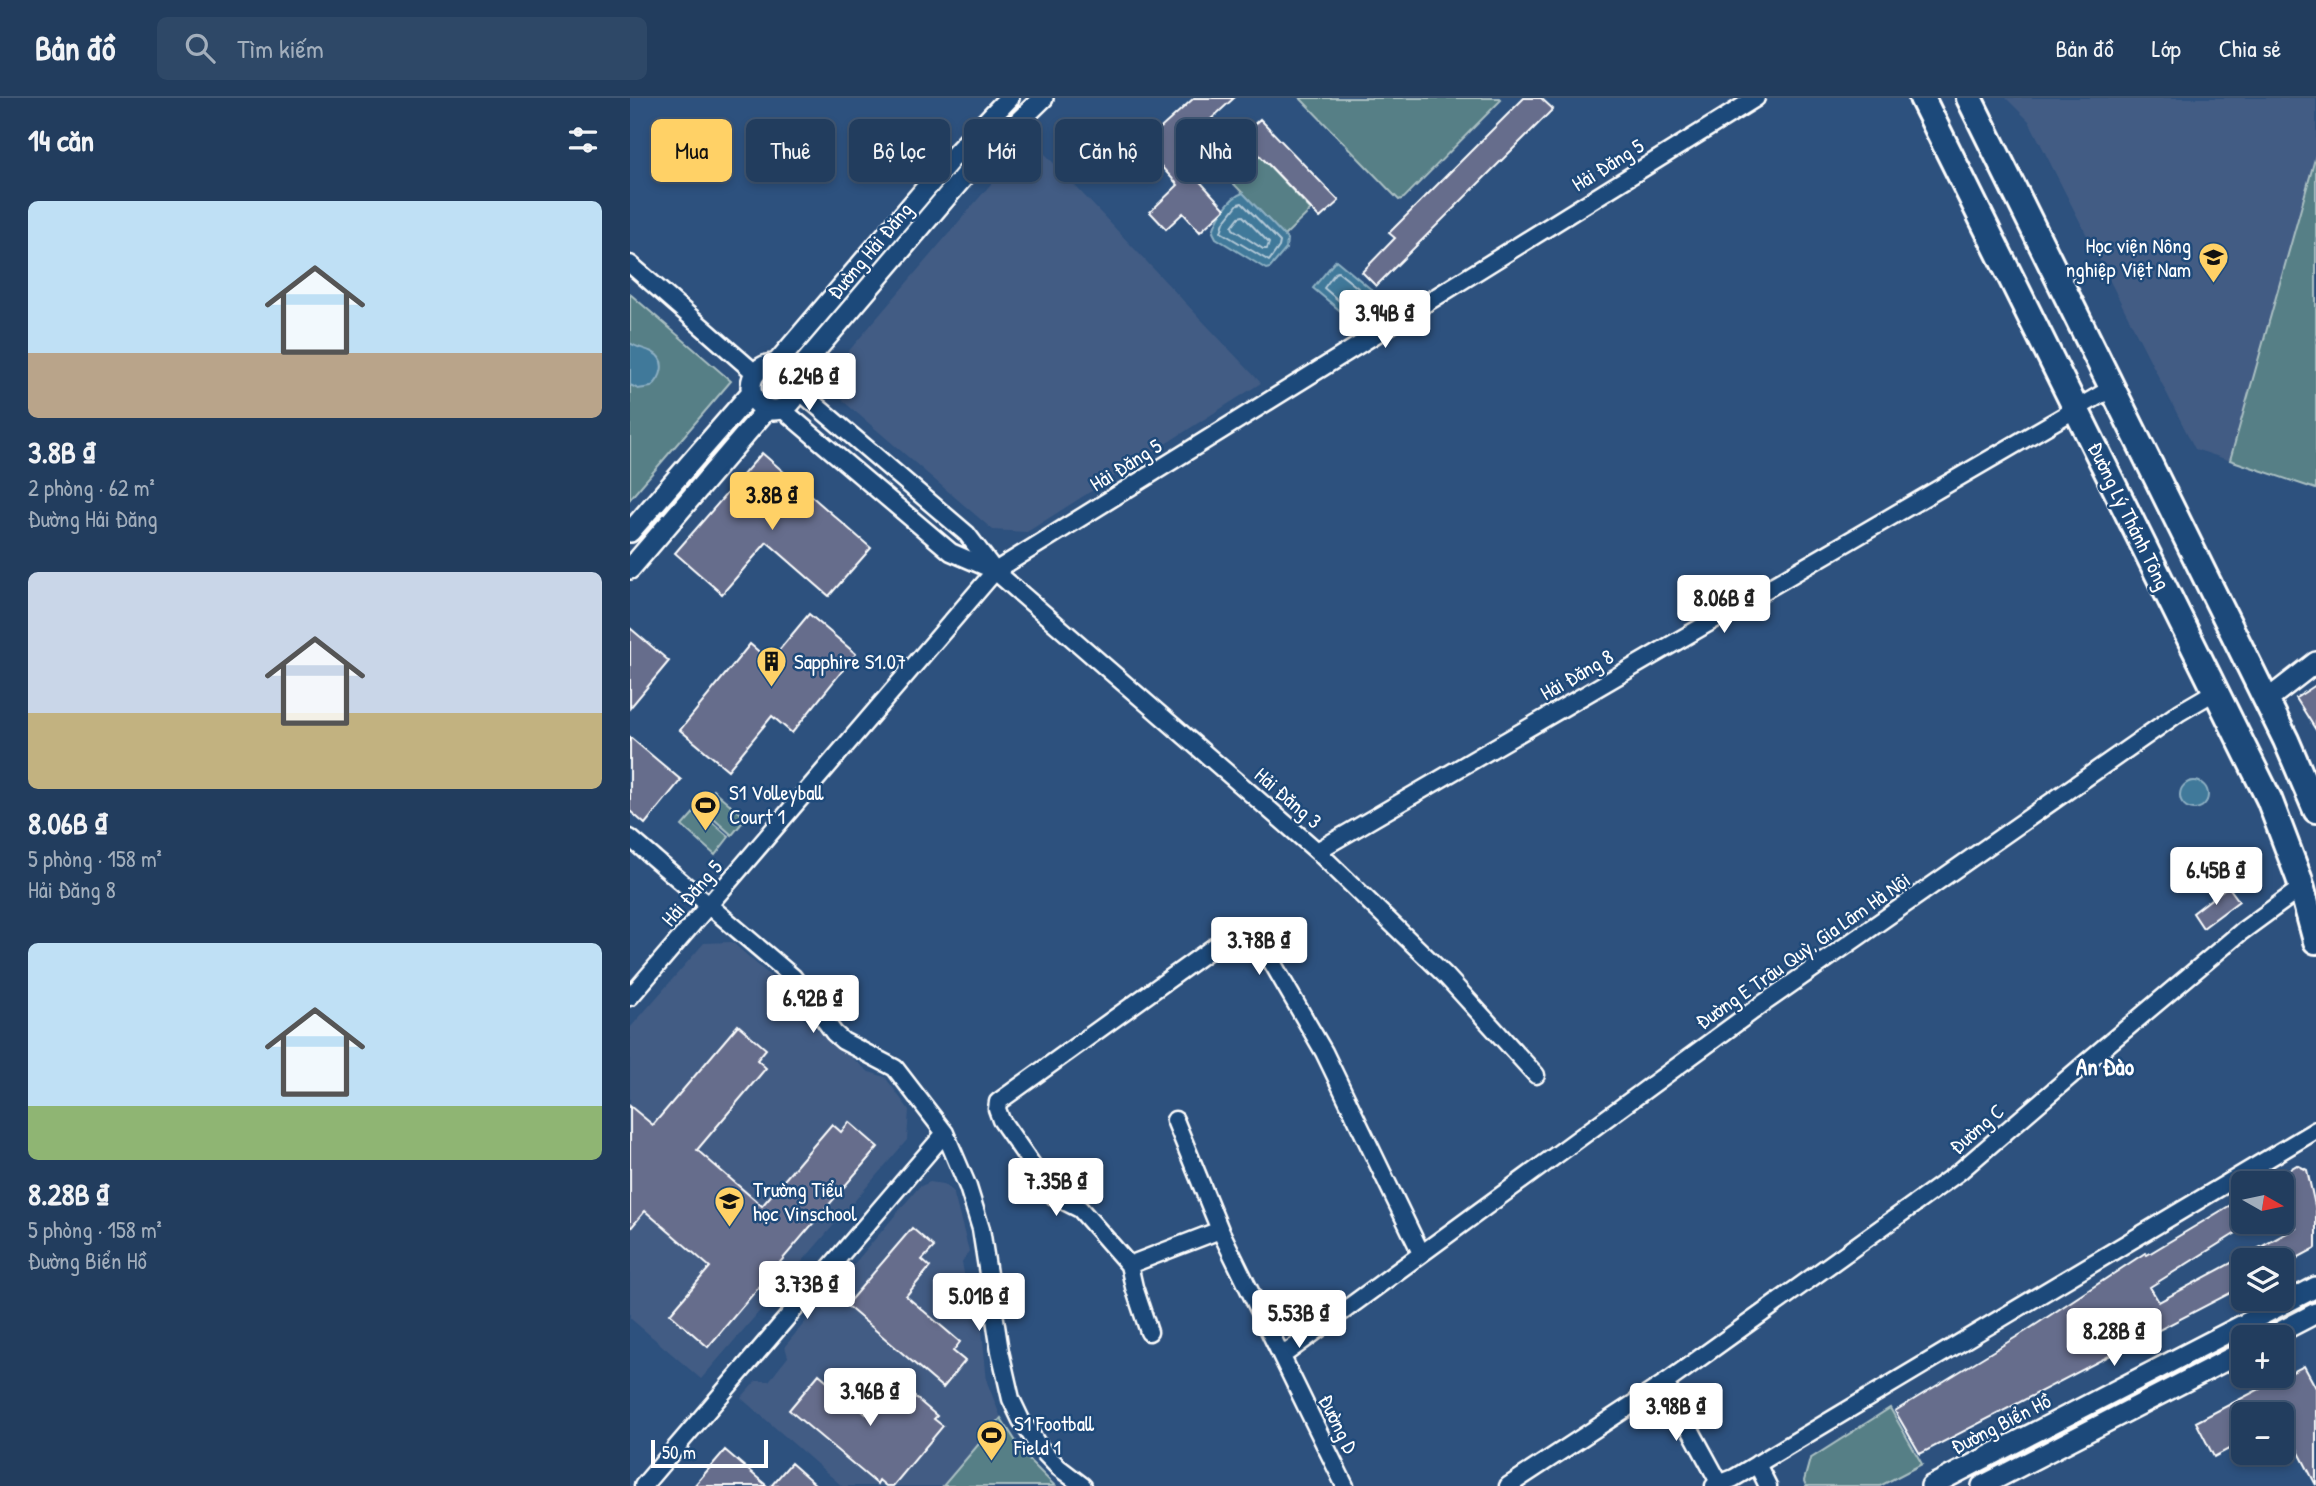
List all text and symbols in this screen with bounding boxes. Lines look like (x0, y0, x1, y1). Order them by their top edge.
search box (157, 17, 647, 80)
text: Bản đồ (35, 26, 115, 70)
icon: search (181, 29, 219, 67)
text: Tìm kiếm (237, 31, 324, 66)
text: Bản đồ (2055, 32, 2114, 64)
text: Lớp (2152, 32, 2181, 64)
text: Chia sẻ (2219, 32, 2281, 64)
chip: Mua (651, 119, 732, 182)
chip: Thuê (746, 119, 835, 182)
chip: Bộ lọc (849, 119, 950, 182)
chip: Mới (964, 119, 1041, 182)
chip: Căn hộ (1055, 119, 1162, 182)
chip: Nhà (1176, 119, 1256, 182)
text: 14 căn (28, 120, 94, 160)
icon: filters (564, 121, 602, 159)
street label: Hải Đăng 5 (1566, 131, 1649, 198)
street label: Đường Hải Đăng (820, 196, 919, 305)
place label: Học viện Nông nghiệp Việt Nam (2066, 231, 2191, 284)
school or university icon: Học viện Nông nghiệp Việt Nam (2197, 241, 2231, 285)
icon: home (252, 247, 378, 373)
pin: 3.94B ₫ (1320, 290, 1450, 350)
text: 3.94B ₫ (1355, 297, 1415, 328)
pin: 6.24B ₫ (744, 354, 874, 413)
text: 6.24B ₫ (779, 360, 839, 391)
street label: Hải Đăng 5 (1084, 431, 1167, 498)
text: 3.8B ₫ (28, 432, 96, 472)
street label: Đường Lý Thánh Tông (2081, 437, 2178, 594)
text: 2 phòng · 62 m² (28, 472, 155, 503)
pin: 3.8B ₫ (715, 472, 829, 532)
text: 3.8B ₫ (746, 479, 798, 510)
text: Đường Hải Đăng (28, 503, 158, 534)
pin: 8.06B ₫ (1659, 575, 1789, 635)
text: 8.06B ₫ (1693, 582, 1755, 613)
icon: home (252, 618, 378, 744)
street label: Hải Đăng 8 (1535, 642, 1619, 707)
building icon: Sapphire S1.07 (754, 645, 788, 689)
place label: Sapphire S1.07 (794, 647, 906, 676)
street label: Hải Đăng 3 (1248, 760, 1328, 835)
place label: S1 Volleyball Court 1 (729, 778, 825, 831)
sports icon: S1 Volleyball Court 1 (689, 788, 723, 832)
text: 8.06B ₫ (28, 803, 108, 843)
text: 5 phòng · 158 m² (28, 843, 162, 874)
pin: 6.45B ₫ (2151, 848, 2281, 907)
street label: Hải Đăng 5 (654, 853, 729, 932)
text: 6.45B ₫ (2186, 854, 2246, 885)
street label: Đường E Trâu Quỳ, Gia Lâm Hà Nội (1690, 865, 1916, 1036)
text: Hải Đăng 8 (28, 874, 116, 905)
pin: 3.78B ₫ (1194, 918, 1324, 977)
text: 3.78B ₫ (1227, 924, 1291, 955)
pin: 6.92B ₫ (748, 976, 878, 1035)
text: 6.92B ₫ (783, 982, 843, 1013)
icon: home (252, 989, 378, 1115)
district label: An Đào (2076, 1051, 2135, 1082)
street label: Đường C (1943, 1097, 2010, 1160)
pin: 7.35B ₫ (991, 1158, 1121, 1218)
text: 7.35B ₫ (1024, 1165, 1088, 1196)
north arrow (2231, 1171, 2294, 1234)
map controls (2231, 1171, 2294, 1465)
text: 8.28B ₫ (28, 1174, 110, 1214)
place label: Trường Tiểu học Vinschool (753, 1175, 857, 1228)
school or university icon: Trường Tiểu học Vinschool (713, 1185, 747, 1229)
text: 5 phòng · 158 m² (28, 1214, 162, 1245)
text: Đường Biển Hồ (28, 1245, 147, 1276)
button: layers (2231, 1248, 2294, 1311)
pin: 3.73B ₫ (742, 1262, 872, 1321)
text: 3.73B ₫ (775, 1268, 839, 1299)
pin: 5.01B ₫ (914, 1274, 1044, 1333)
text: 5.01B ₫ (949, 1280, 1009, 1311)
pin: 5.53B ₫ (1234, 1290, 1364, 1350)
text: 5.53B ₫ (1268, 1297, 1330, 1328)
pin: 8.28B ₫ (2049, 1308, 2179, 1368)
text: 8.28B ₫ (2083, 1315, 2145, 1346)
button: + (2231, 1325, 2294, 1388)
pin: 3.96B ₫ (805, 1368, 935, 1428)
text: 3.96B ₫ (840, 1375, 900, 1406)
pin: 3.98B ₫ (1611, 1384, 1741, 1443)
street label: Đường Biển Hồ (1946, 1386, 2056, 1461)
street label: Đường D (1312, 1390, 1365, 1458)
text: 3.98B ₫ (1646, 1390, 1706, 1421)
button: − (2231, 1402, 2294, 1465)
place label: S1 Football Field 1 (1013, 1409, 1095, 1462)
sports icon: S1 Football Field 1 (974, 1419, 1008, 1463)
scale bar (651, 1437, 768, 1469)
text: 50 m (662, 1439, 696, 1465)

